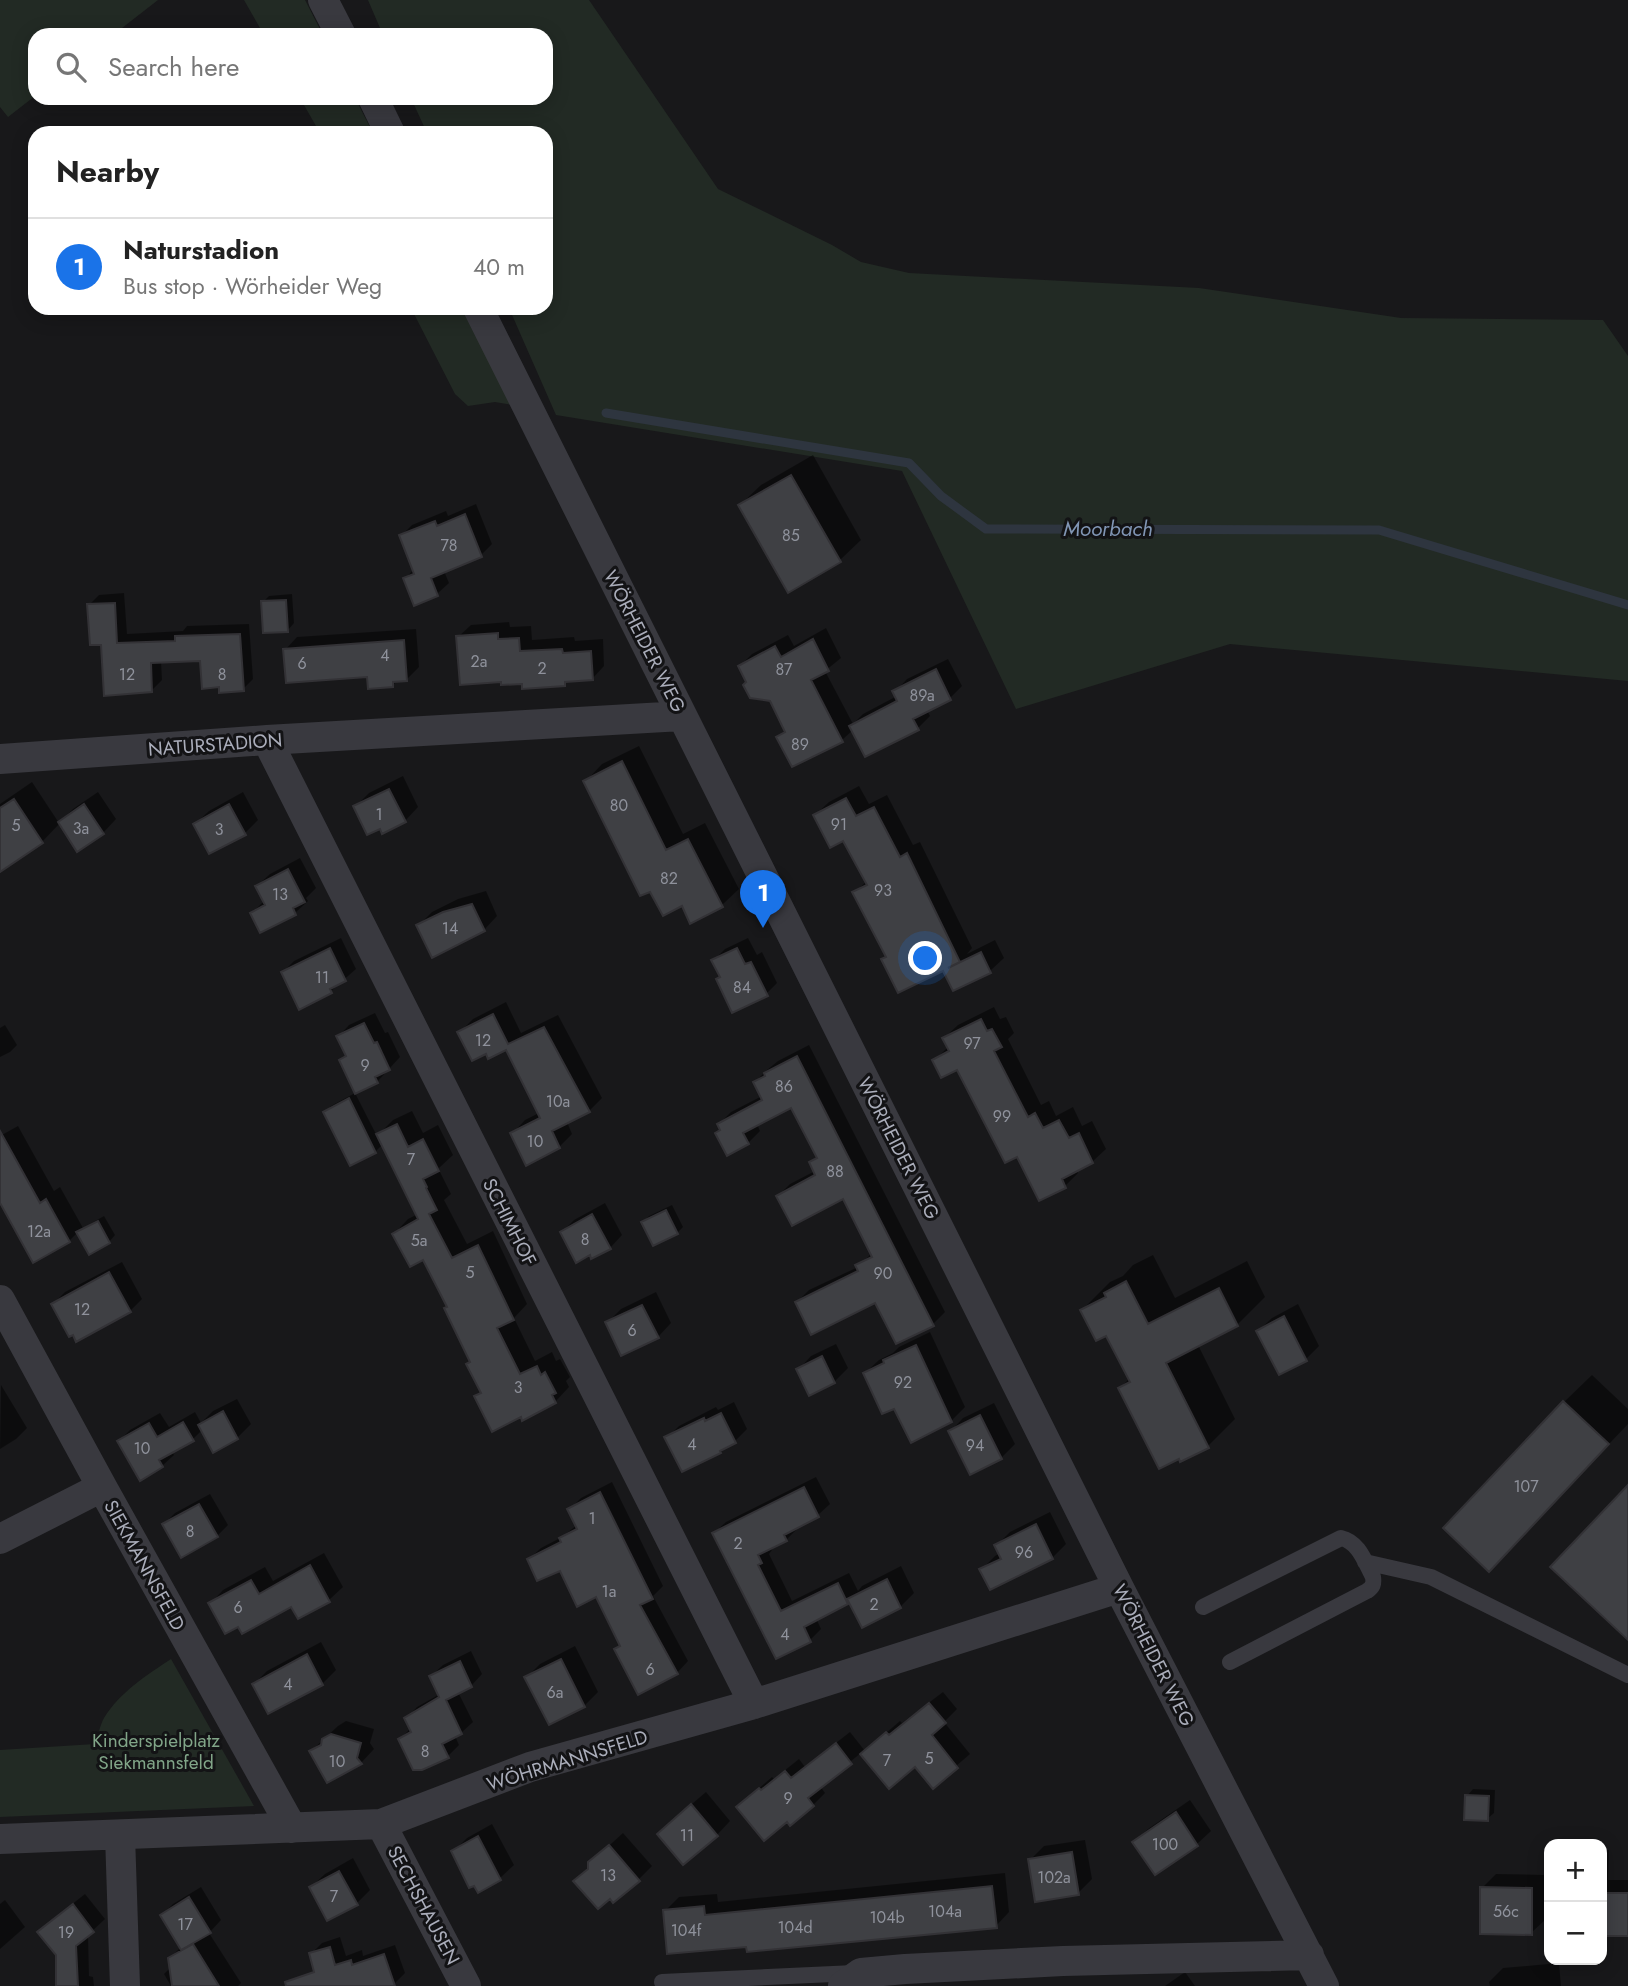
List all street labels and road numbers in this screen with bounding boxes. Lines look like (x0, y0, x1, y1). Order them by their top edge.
street label: WÖRHEIDER WEG (597, 565, 692, 717)
street label: NATURSTADION (147, 726, 283, 763)
street label: WÖRHEIDER WEG (851, 1072, 946, 1224)
street label: SCHIMHOF (476, 1174, 543, 1271)
street label: SIEKMANNSFELD (97, 1495, 192, 1635)
street label: WÖRHEIDER WEG (1106, 1579, 1201, 1731)
street label: WÖHRMANNSFELD (483, 1723, 651, 1798)
street label: SECHSHAUSEN (381, 1841, 466, 1970)

